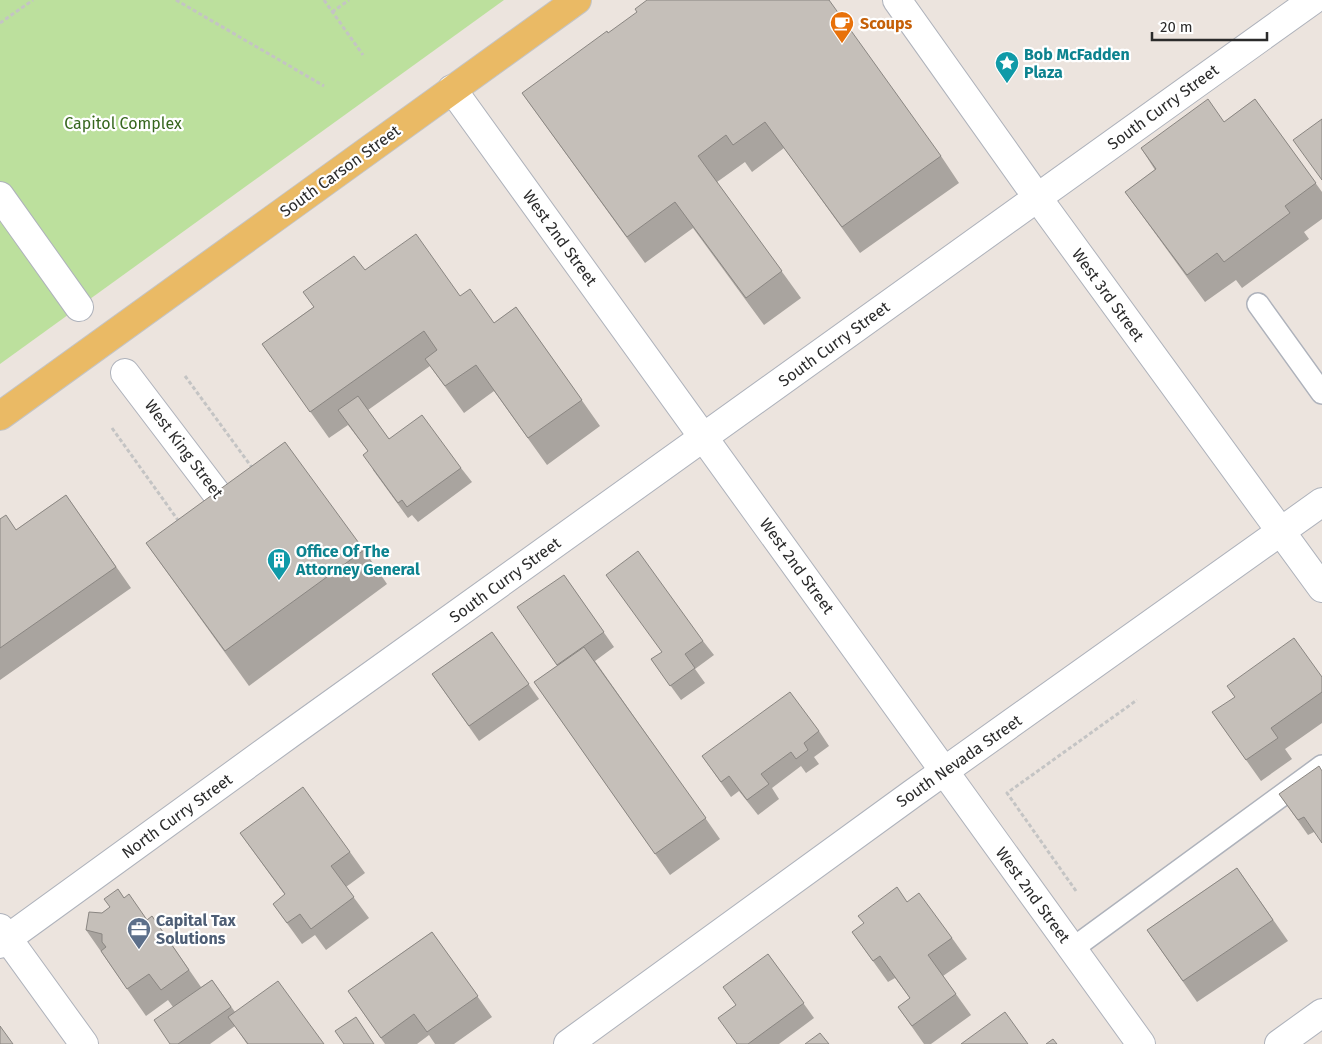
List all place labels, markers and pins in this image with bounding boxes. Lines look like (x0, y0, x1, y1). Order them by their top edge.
cafe icon: Scoups (829, 10, 855, 44)
place label: Scoups (860, 14, 913, 33)
place label: Bob McFadden Plaza (1024, 45, 1130, 82)
place icon: Bob McFadden Plaza (994, 50, 1020, 84)
place label: Office Of The Attorney General (295, 542, 420, 579)
building icon: Office Of The Attorney General (266, 547, 292, 581)
place label: Capital Tax Solutions (156, 911, 237, 948)
office icon: Capital Tax Solutions (126, 916, 152, 950)

